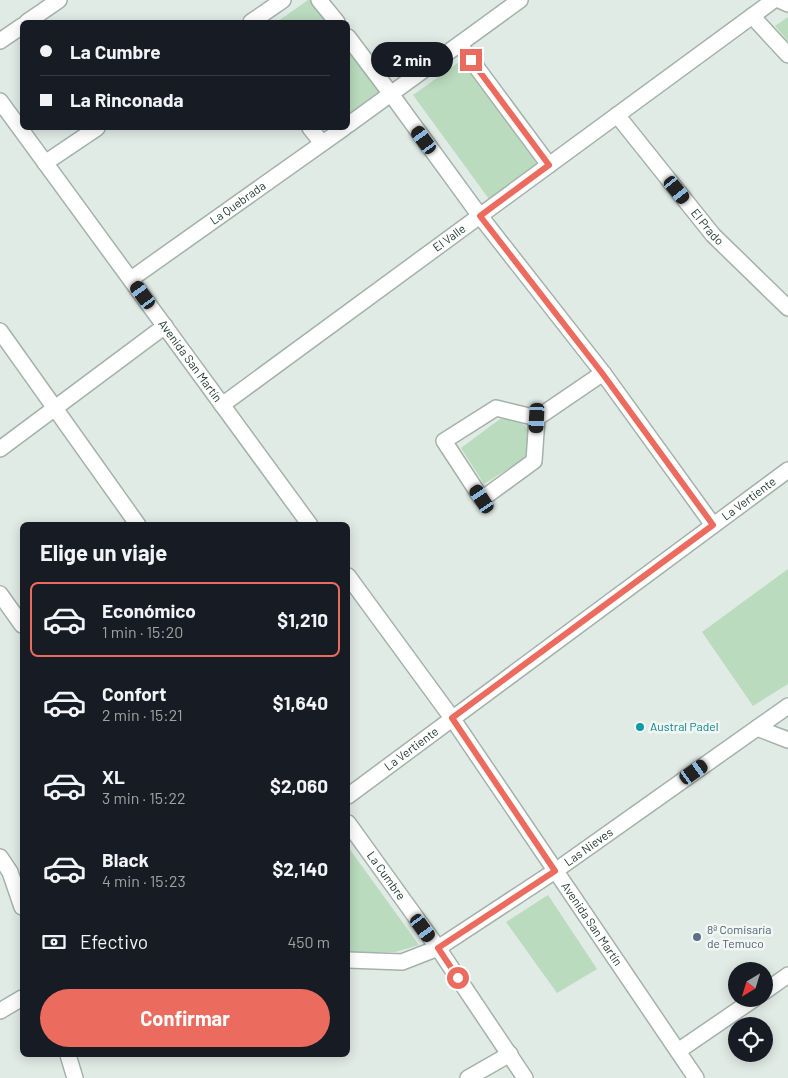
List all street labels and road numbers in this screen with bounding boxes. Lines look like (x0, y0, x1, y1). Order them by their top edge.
street label: La Quebrada (207, 178, 268, 227)
street label: El Prado (689, 206, 727, 248)
street label: El Valle (430, 221, 468, 254)
street label: Avenida San Martín (156, 317, 225, 404)
street label: La Vertiente (719, 474, 778, 523)
street label: La Vertiente (381, 724, 441, 773)
street label: Las Nieves (561, 824, 615, 868)
street label: La Cumbre (365, 848, 409, 902)
street label: Avenida San Martín (559, 879, 626, 968)

